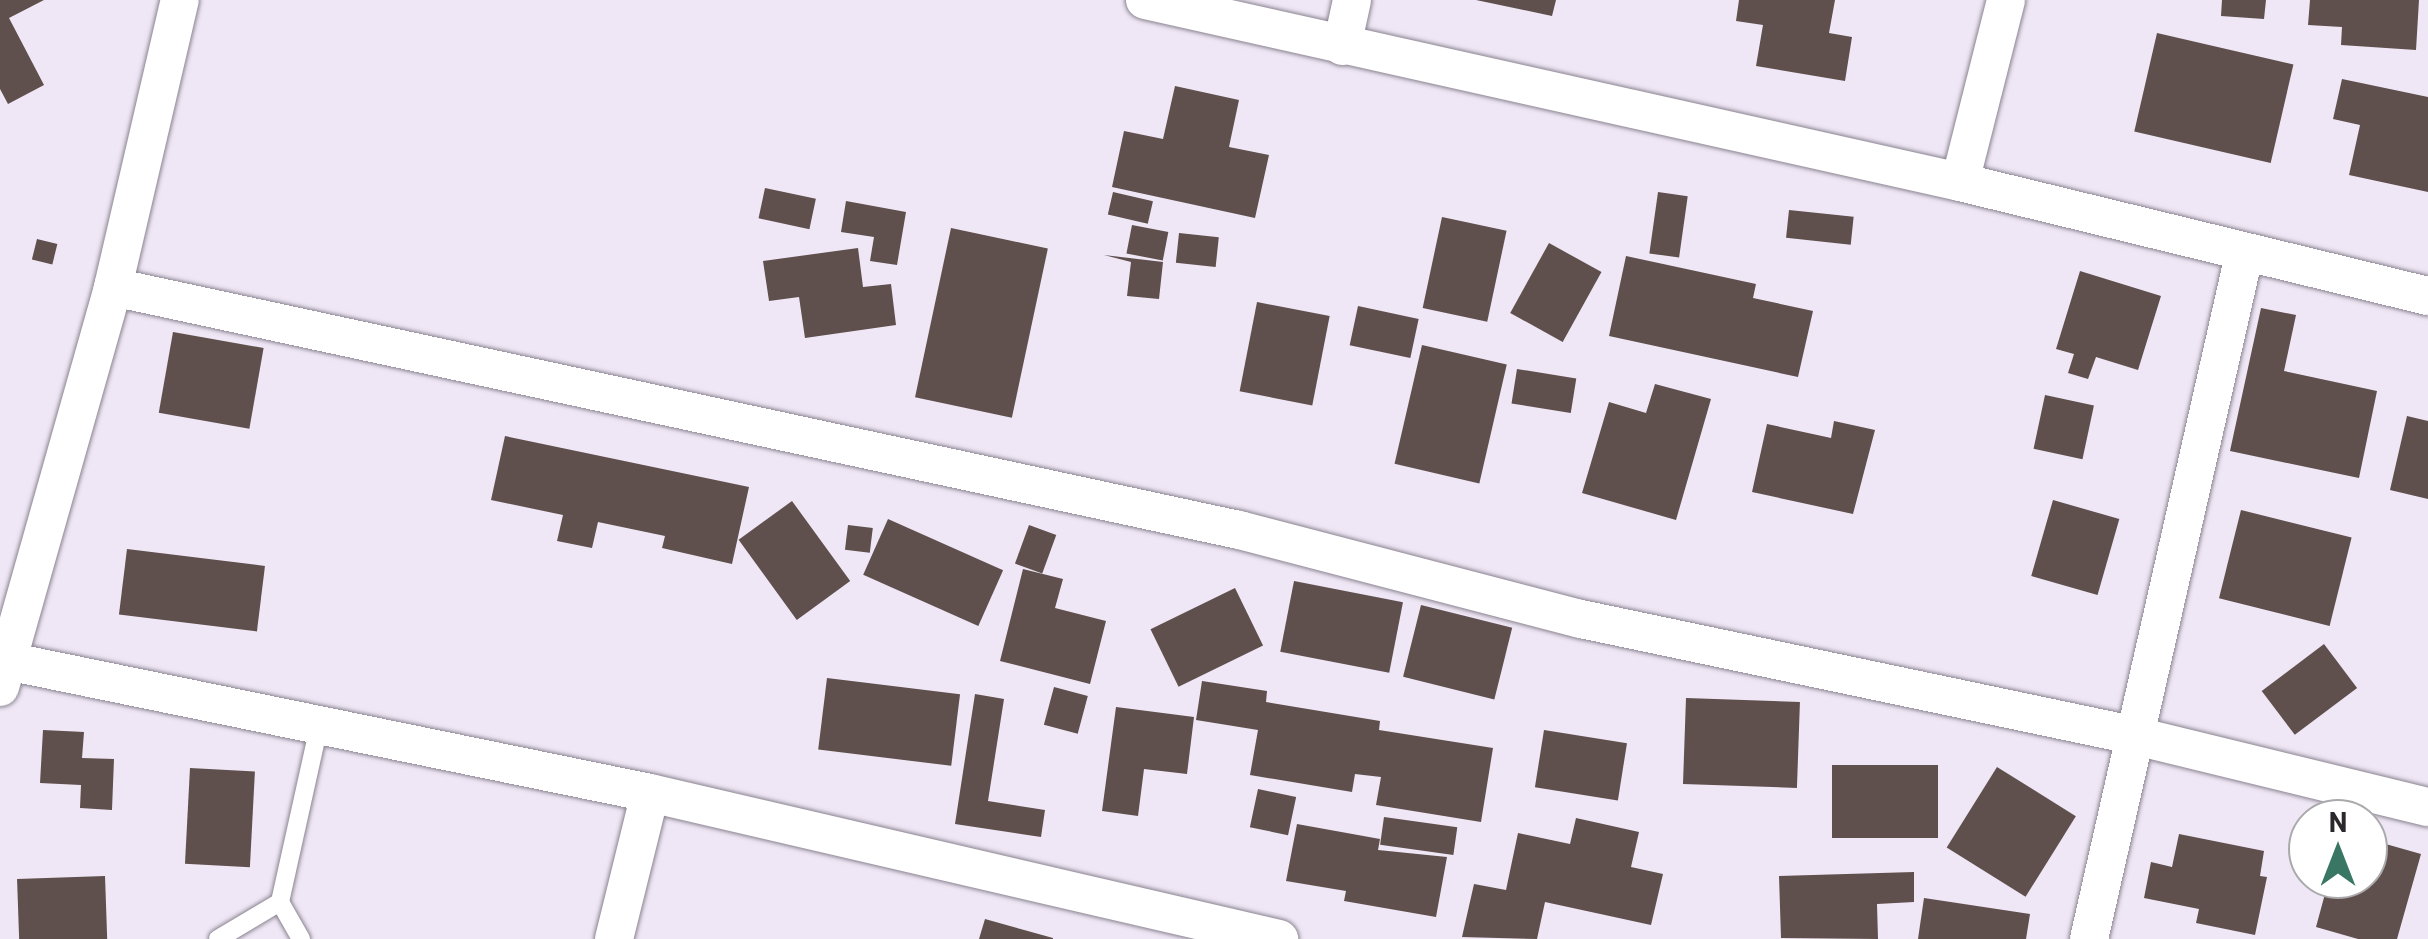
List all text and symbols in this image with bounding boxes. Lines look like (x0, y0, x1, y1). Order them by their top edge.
north arrow (2288, 799, 2388, 899)
text: N (2329, 804, 2347, 838)

